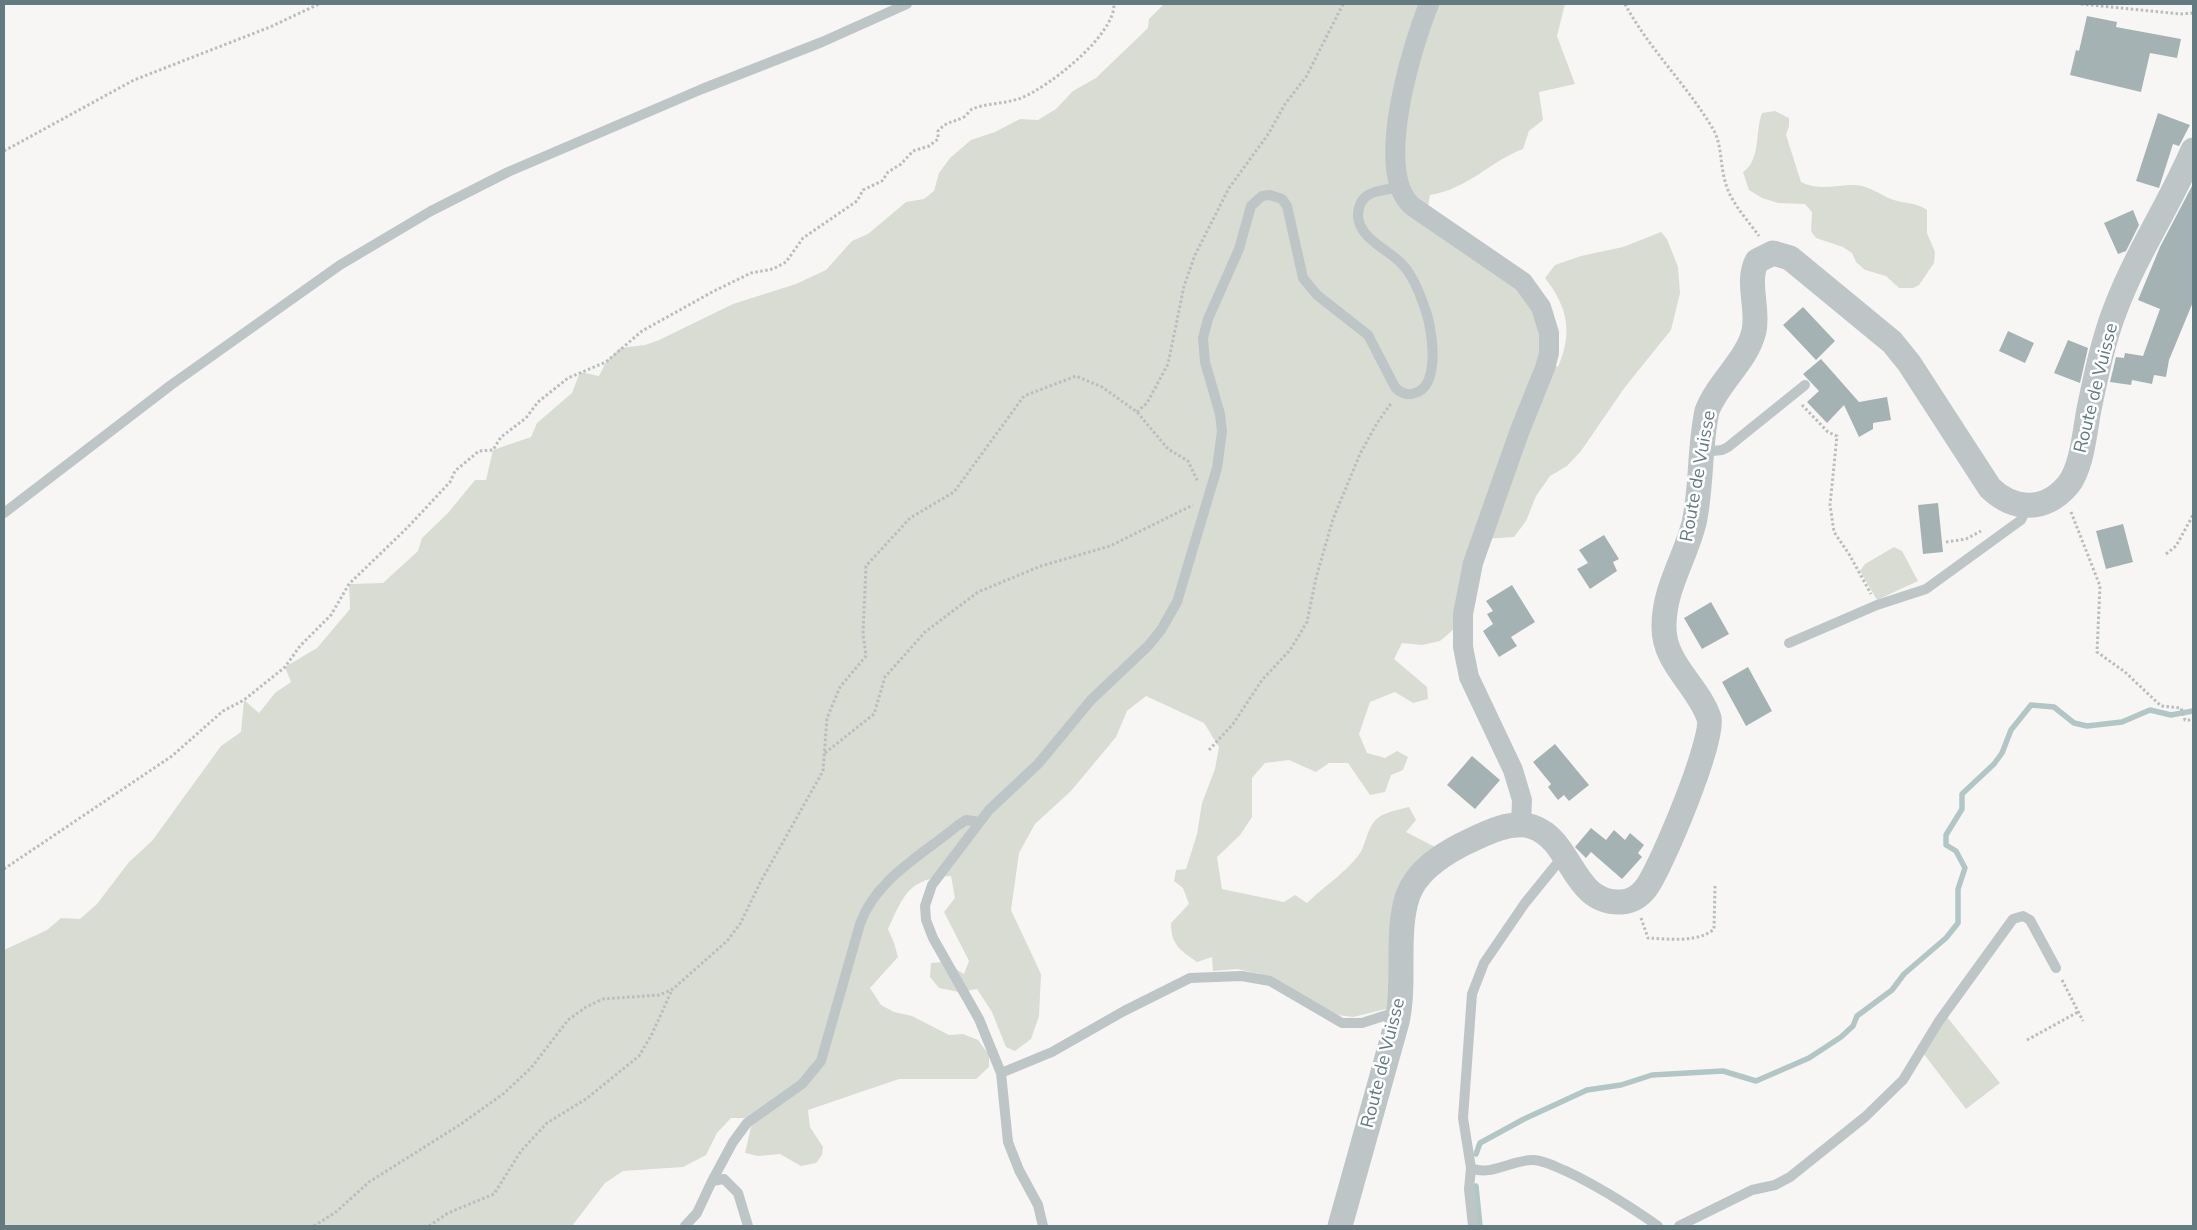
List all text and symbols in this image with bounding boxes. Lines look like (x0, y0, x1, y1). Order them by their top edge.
street label: Route de Vuisse (2069, 321, 2123, 455)
street label: Route de Vuisse (1676, 409, 1720, 543)
street label: Route de Vuisse (1356, 996, 1410, 1130)

